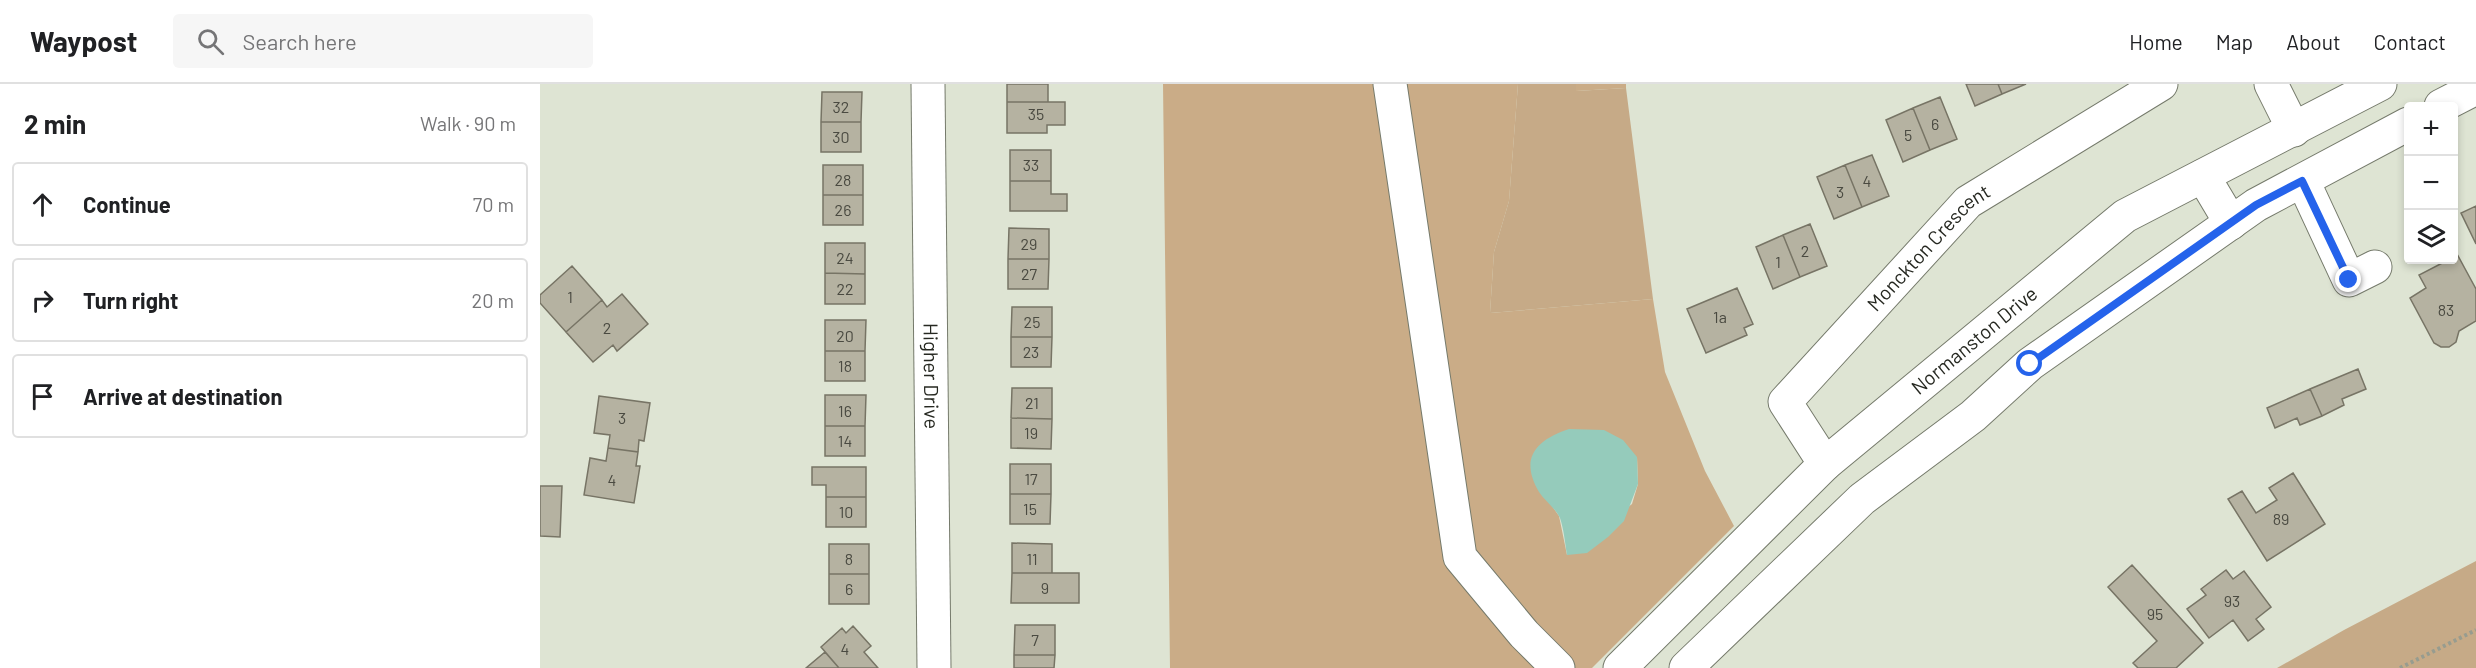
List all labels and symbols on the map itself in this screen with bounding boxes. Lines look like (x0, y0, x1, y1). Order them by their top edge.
house number: 32 (833, 97, 849, 116)
house number: 35 (1028, 104, 1044, 123)
house number: 6 (1931, 114, 1939, 133)
house number: 5 (1904, 125, 1912, 144)
house number: 30 (832, 127, 850, 146)
house number: 33 (1023, 155, 1039, 174)
house number: 28 (835, 170, 851, 189)
house number: 4 (1863, 171, 1871, 190)
street label: Monckton Crescent (1861, 178, 1994, 315)
house number: 3 (1836, 182, 1844, 201)
house number: 26 (835, 200, 851, 219)
house number: 29 (1021, 234, 1037, 253)
house number: 2 (1801, 241, 1809, 260)
house number: 24 (836, 248, 854, 267)
house number: 1 (1775, 252, 1781, 271)
house number: 27 (1021, 264, 1037, 283)
route end (2335, 266, 2361, 292)
house number: 22 (836, 279, 854, 298)
street label: Normanston Drive (1906, 281, 2042, 399)
house number: 1 (567, 287, 573, 306)
house number: 83 (2438, 300, 2454, 319)
house number: 1a (1713, 307, 1727, 326)
house number: 25 (1024, 312, 1040, 331)
house number: 2 (603, 318, 611, 337)
street label: Higher Drive (919, 323, 945, 429)
house number: 20 (836, 326, 854, 345)
house number: 23 (1023, 342, 1039, 361)
route start (2016, 350, 2042, 376)
house number: 18 (838, 356, 852, 375)
house number: 21 (1025, 393, 1039, 412)
house number: 16 (838, 401, 852, 420)
house number: 3 (618, 408, 626, 427)
house number: 19 (1024, 423, 1038, 442)
house number: 14 (838, 431, 852, 450)
house number: 17 (1024, 469, 1038, 488)
house number: 4 (608, 470, 616, 489)
house number: 15 (1023, 499, 1037, 518)
house number: 10 (839, 502, 853, 521)
house number: 89 (2273, 509, 2289, 528)
house number: 8 (845, 549, 853, 568)
house number: 11 (1026, 549, 1038, 568)
house number: 9 (1041, 578, 1049, 597)
house number: 6 (845, 579, 853, 598)
house number: 93 (2224, 591, 2240, 610)
house number: 95 (2147, 604, 2163, 623)
house number: 7 (1031, 630, 1039, 649)
house number: 4 (841, 639, 849, 658)

